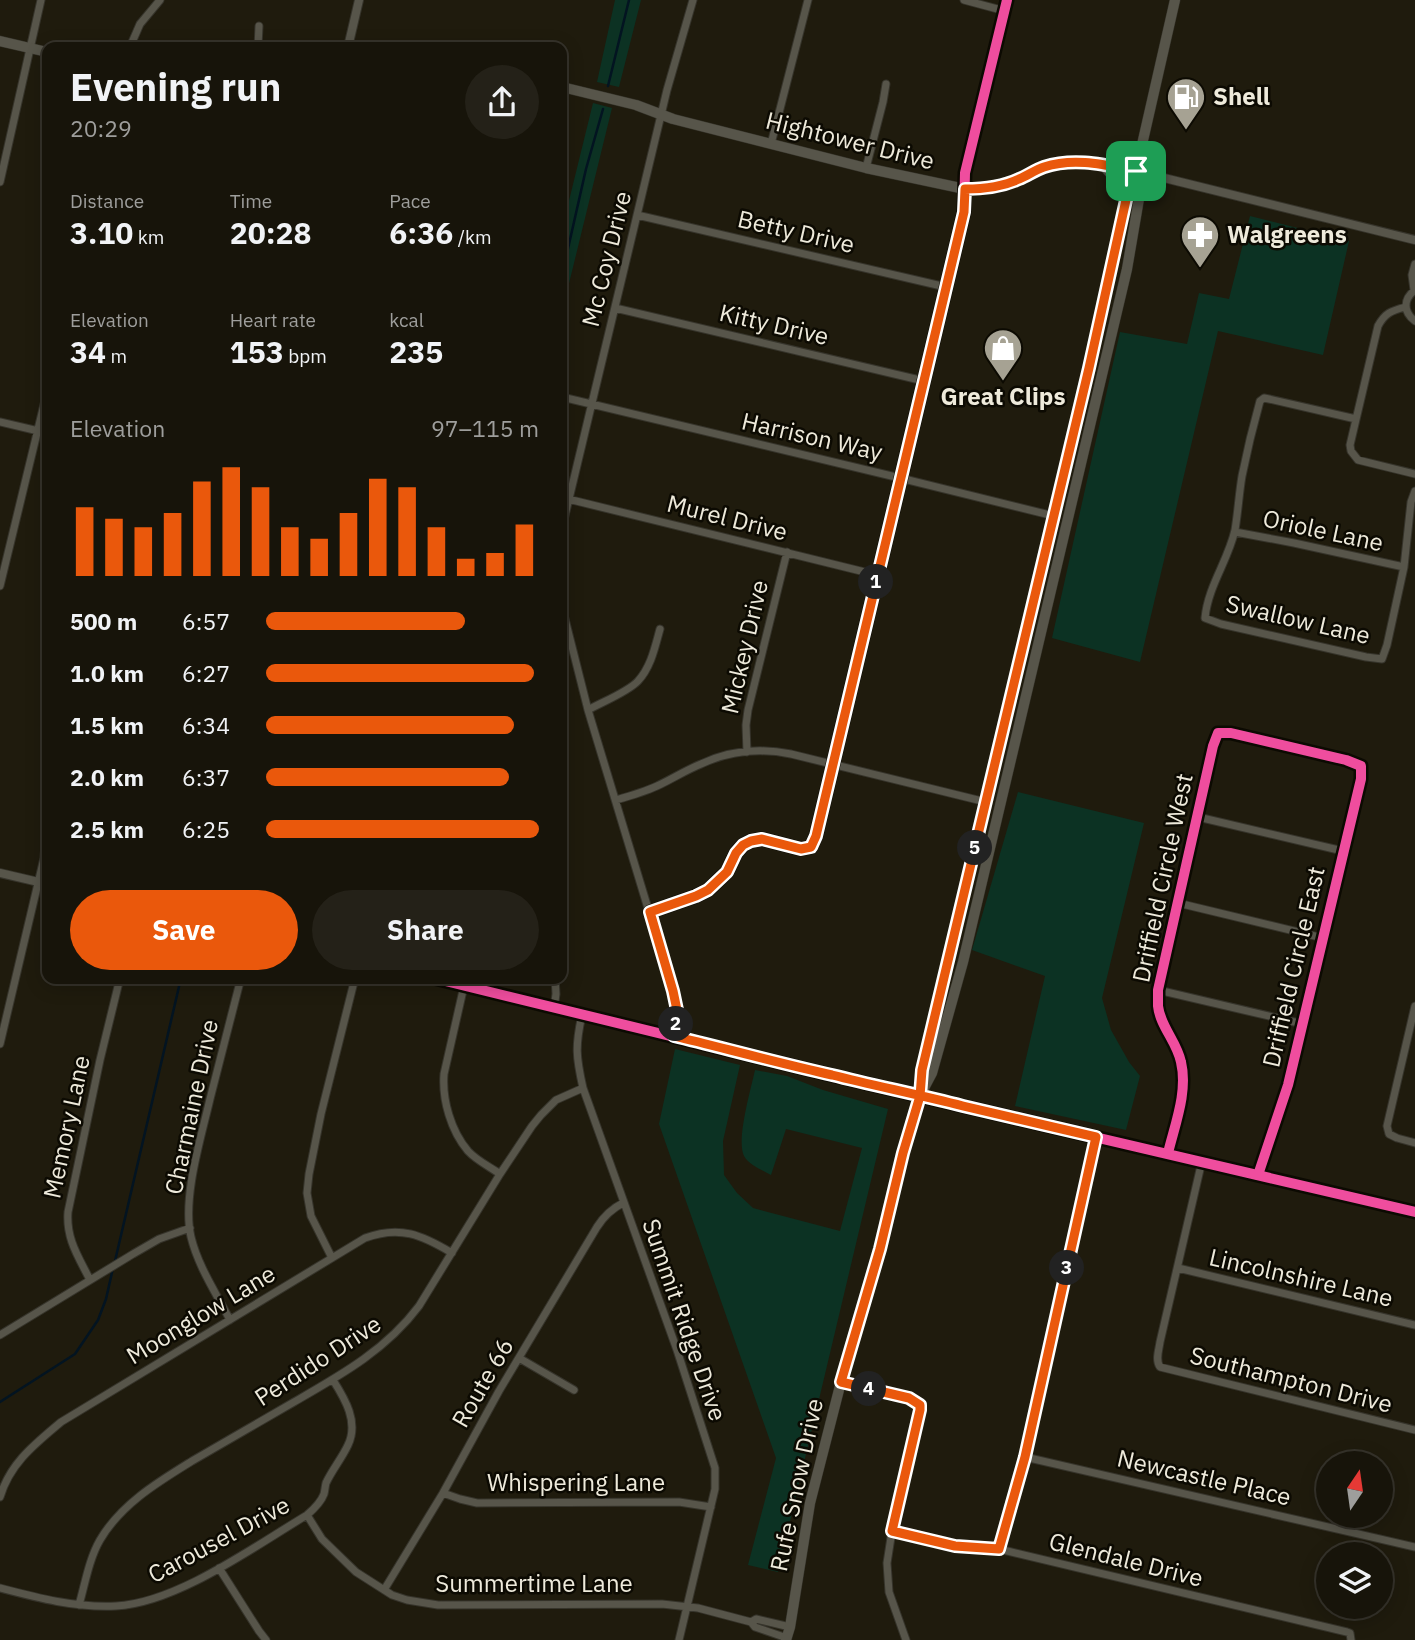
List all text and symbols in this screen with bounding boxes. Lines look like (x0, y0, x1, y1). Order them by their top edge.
text: Evening run (70, 62, 281, 111)
button: share (465, 65, 539, 139)
fuel station icon: Shell (1165, 76, 1207, 131)
place label: Shell (1213, 80, 1270, 112)
street label: Hightower Drive (763, 104, 938, 176)
text: 20:29 (70, 113, 132, 143)
pin (1106, 141, 1166, 201)
icon: arrive (1117, 152, 1155, 190)
street label: Mc Coy Drive (574, 188, 638, 330)
text: Distance (70, 189, 144, 213)
text: Time (230, 189, 272, 213)
text: Pace (389, 189, 431, 213)
street label: Betty Drive (735, 202, 858, 260)
text: 3.10 (70, 213, 133, 252)
text: 20:28 (230, 213, 312, 252)
text: 6:36 (389, 213, 453, 252)
pharmacy icon: Walgreens (1179, 214, 1221, 269)
place label: Walgreens (1227, 218, 1347, 250)
text: km (133, 225, 164, 249)
text: /km (453, 225, 492, 249)
street label: Kitty Drive (716, 296, 832, 352)
text: Elevation (70, 308, 149, 332)
text: Heart rate (230, 308, 316, 332)
text: kcal (389, 308, 424, 332)
shop icon: Great Clips (982, 327, 1024, 382)
text: 34 (70, 332, 106, 371)
text: 153 (230, 332, 284, 371)
text: 235 (389, 332, 443, 371)
text: m (106, 344, 127, 368)
text: bpm (284, 344, 327, 368)
place label: Great Clips (940, 380, 1066, 412)
street label: Harrison Way (739, 404, 886, 468)
text: Elevation (70, 413, 165, 443)
text: 97–115 m (431, 413, 539, 443)
street label: Murel Drive (664, 487, 791, 547)
street label: Oriole Lane (1260, 502, 1386, 558)
pin: 1 (858, 564, 894, 600)
text: 1 (870, 569, 881, 593)
street label: Mickey Drive (713, 577, 775, 717)
street label: Swallow Lane (1223, 587, 1373, 651)
text: 500 m (70, 606, 137, 636)
text: 6:57 (182, 606, 230, 636)
text: 1.0 km (70, 658, 144, 688)
text: 6:27 (182, 658, 230, 688)
text: 1.5 km (70, 710, 144, 740)
text: 6:34 (182, 710, 230, 740)
text: 2.0 km (70, 762, 144, 792)
text: 6:37 (182, 762, 230, 792)
street label: Driffield Circle West (1124, 770, 1200, 985)
text: 2.5 km (70, 814, 144, 844)
text: 6:25 (182, 814, 230, 844)
pin: 5 (958, 830, 992, 866)
text: 5 (969, 835, 980, 859)
street label: Driffield Circle East (1254, 863, 1332, 1070)
button: Save (70, 890, 298, 970)
button: Share (312, 890, 539, 970)
pin: 2 (658, 1006, 694, 1042)
text: 2 (670, 1011, 681, 1035)
street label: Charmaine Drive (157, 1016, 225, 1197)
street label: Memory Lane (35, 1052, 97, 1201)
street label: Summit Ridge Drive (635, 1214, 735, 1425)
street label: Lincolnshire Lane (1206, 1240, 1396, 1314)
pin: 3 (1050, 1250, 1084, 1286)
text: 3 (1061, 1255, 1072, 1279)
street label: Moonglow Lane (120, 1257, 281, 1371)
street label: Perdido Drive (248, 1307, 387, 1413)
street label: Route 66 (444, 1332, 521, 1433)
street label: Southampton Drive (1187, 1338, 1396, 1420)
pin: 4 (852, 1372, 886, 1406)
text: 4 (863, 1376, 874, 1400)
street label: Rufe Snow Drive (762, 1395, 830, 1574)
street label: Newcastle Place (1114, 1441, 1294, 1513)
north arrow (1316, 1451, 1393, 1528)
map controls (1316, 1451, 1393, 1619)
street label: Whispering Lane (487, 1466, 665, 1498)
street label: Carousel Drive (142, 1488, 295, 1590)
street label: Glendale Drive (1046, 1524, 1207, 1594)
button: layers (1316, 1542, 1393, 1619)
street label: Summertime Lane (435, 1567, 633, 1599)

